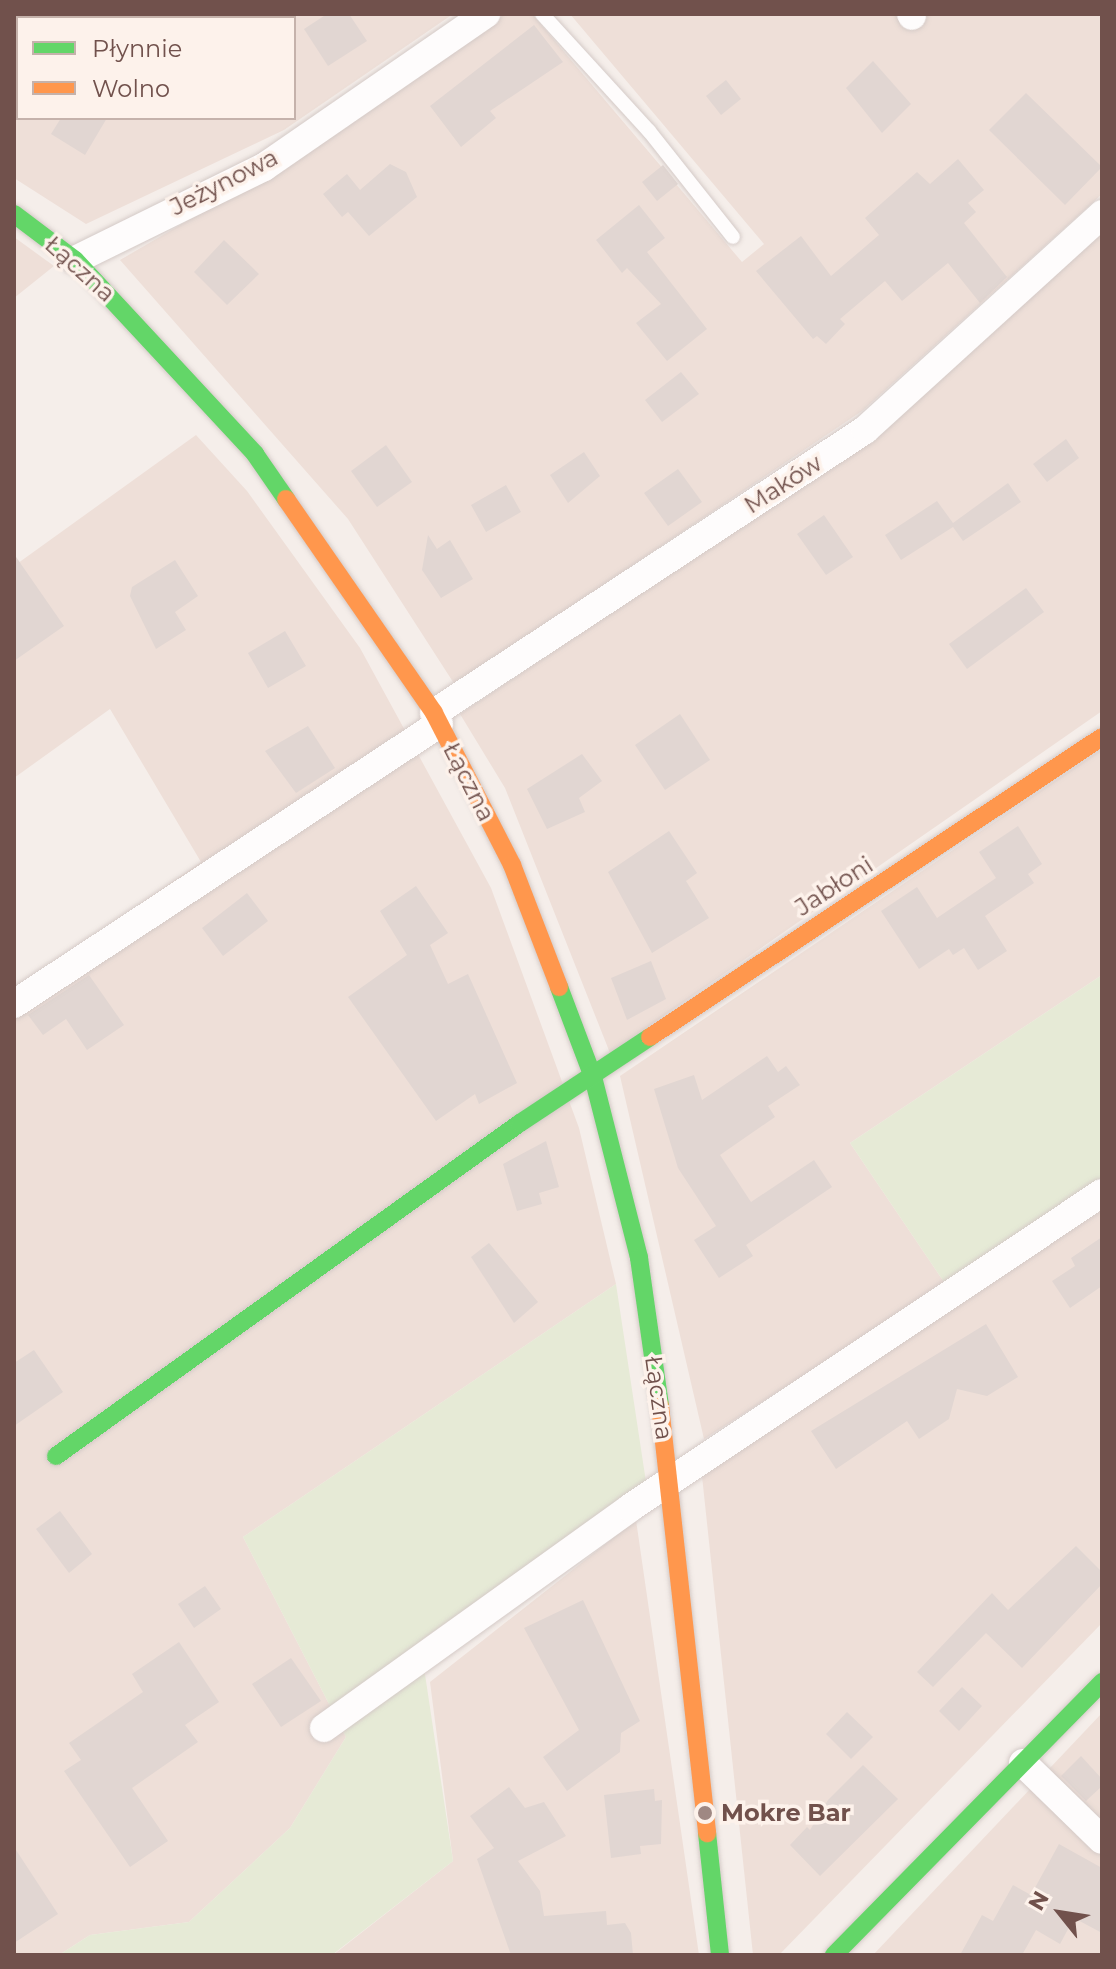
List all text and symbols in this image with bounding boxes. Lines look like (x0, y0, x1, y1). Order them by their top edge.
legend (16, 16, 296, 120)
text: Płynnie (92, 34, 182, 63)
text: Wolno (92, 74, 170, 103)
street label: Jeżynowa (165, 143, 283, 221)
street label: Łączna (39, 230, 121, 308)
street label: Maków (739, 448, 827, 520)
street label: Łączna (437, 738, 501, 826)
street label: Jabłoni (790, 850, 878, 922)
street label: Łączna (639, 1354, 679, 1442)
place label: Mokre Bar (721, 1799, 851, 1827)
marker: Mokre Bar (696, 1804, 714, 1822)
north arrow (1020, 1873, 1100, 1953)
text: N (1023, 1886, 1055, 1915)

